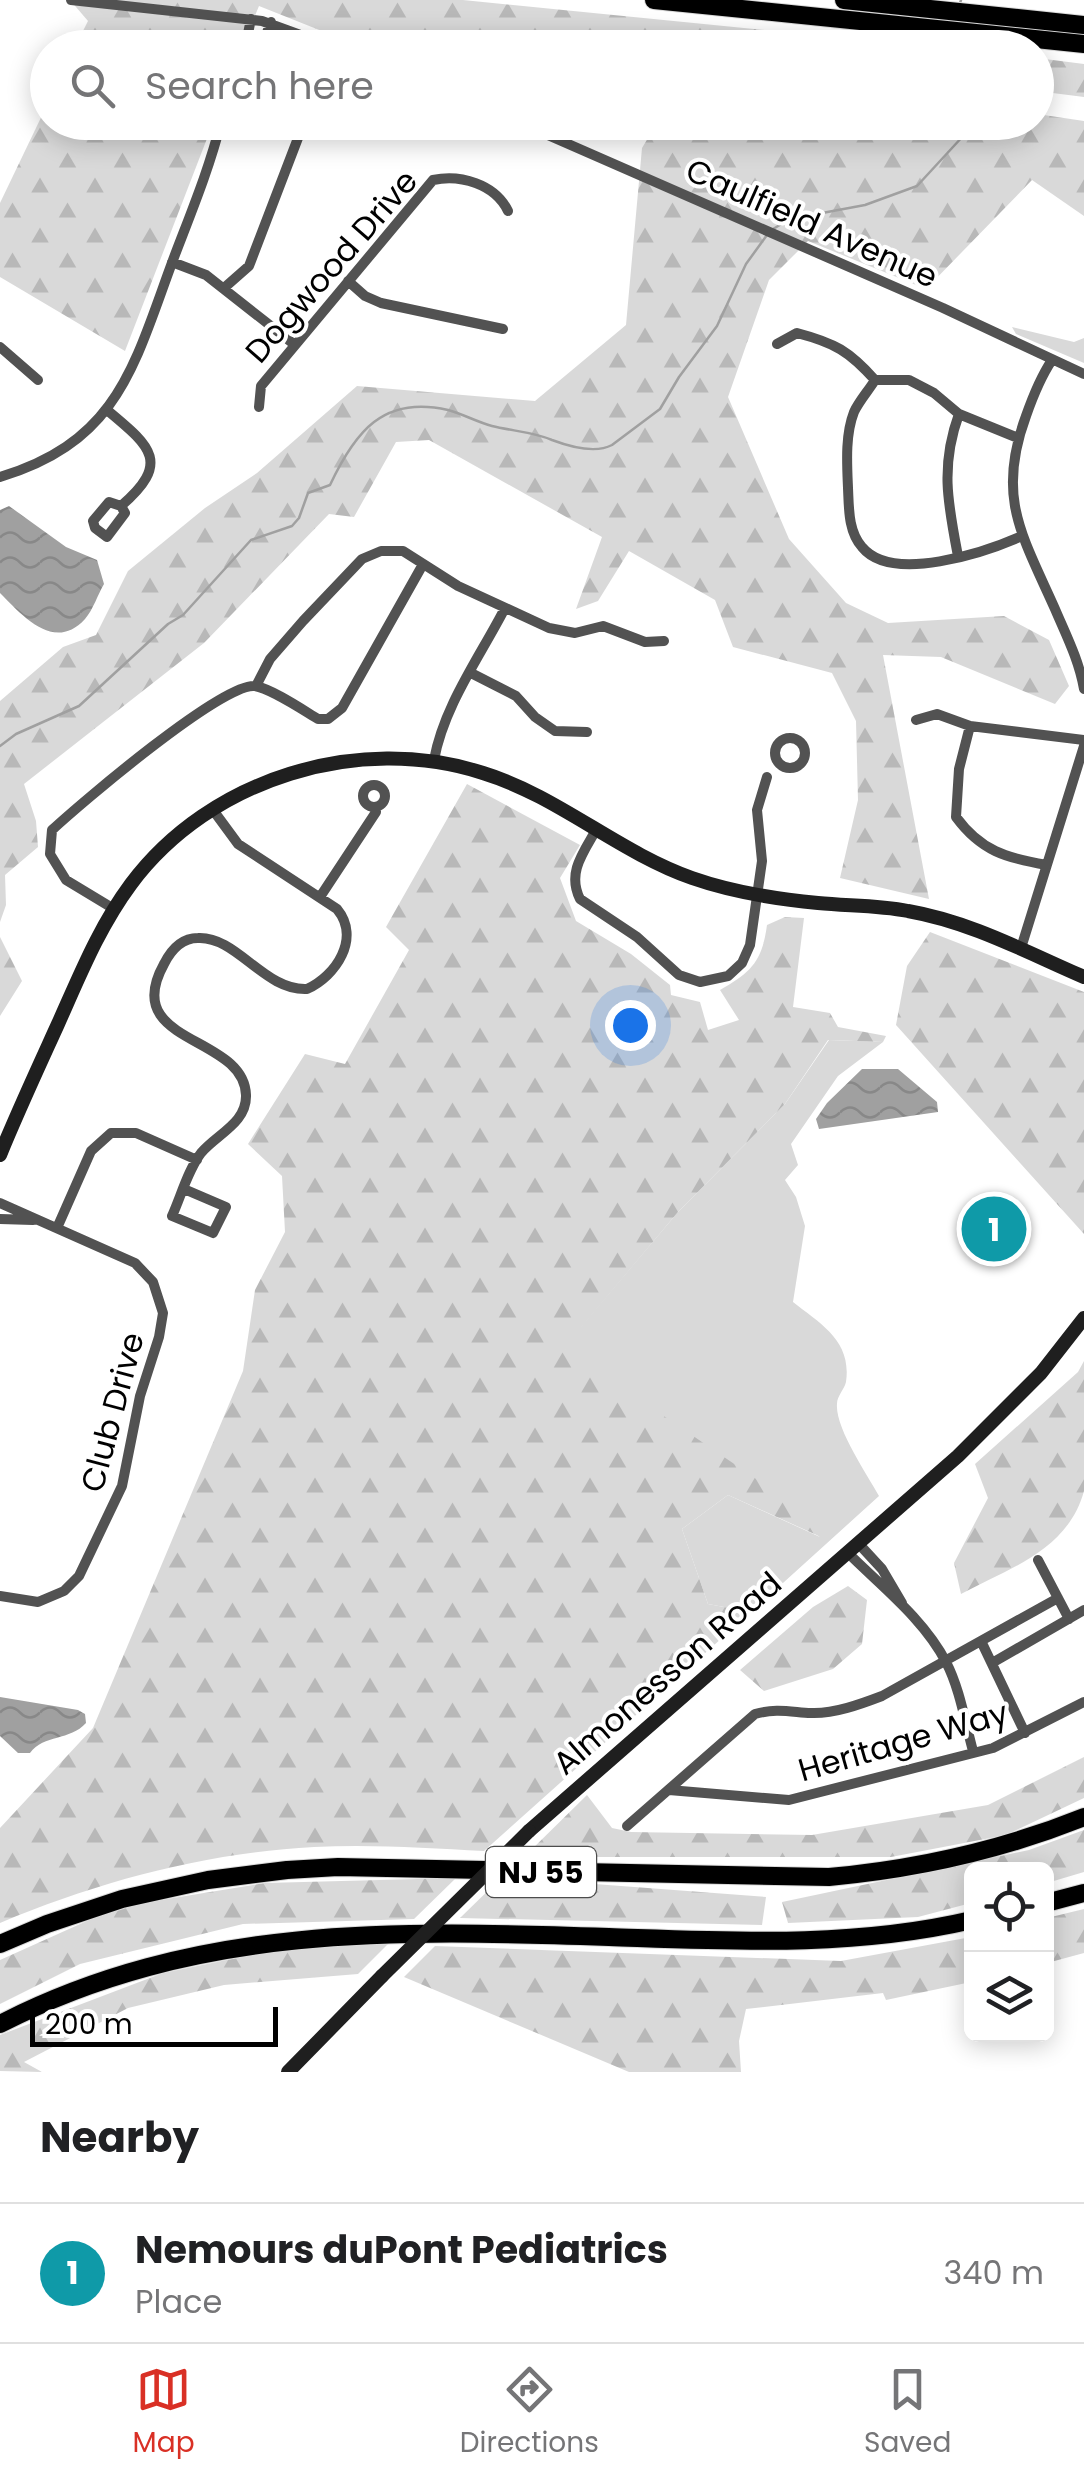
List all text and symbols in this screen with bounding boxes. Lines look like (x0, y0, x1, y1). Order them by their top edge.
search box (30, 30, 1054, 140)
icon: search (65, 58, 120, 113)
text: Search here (145, 59, 374, 112)
street label: Caulfield Avenue (679, 147, 945, 299)
street label: Dogwood Drive (235, 160, 427, 372)
your location (605, 1000, 656, 1051)
pin: 1 (962, 1192, 1026, 1266)
street label: Club Drive (69, 1327, 155, 1497)
street label: Almonesson Road (543, 1561, 791, 1785)
street label: Heritage Way (793, 1690, 1013, 1792)
road number: NJ 55 (486, 1847, 596, 1897)
map controls (964, 1862, 1054, 2042)
button: locate (964, 1862, 1054, 1952)
button: layers (964, 1952, 1054, 2042)
scale bar (30, 2002, 278, 2046)
text: 200 m (45, 2005, 133, 2044)
text: Nearby (40, 2108, 199, 2167)
text: Nemours duPont Pediatrics (135, 2223, 668, 2276)
text: 1 (66, 2250, 79, 2295)
text: 340 m (943, 2250, 1044, 2295)
text: Place (135, 2279, 222, 2324)
tab: Map (133, 2362, 195, 2464)
tab: Directions (460, 2362, 599, 2464)
tab: Saved (864, 2362, 951, 2464)

